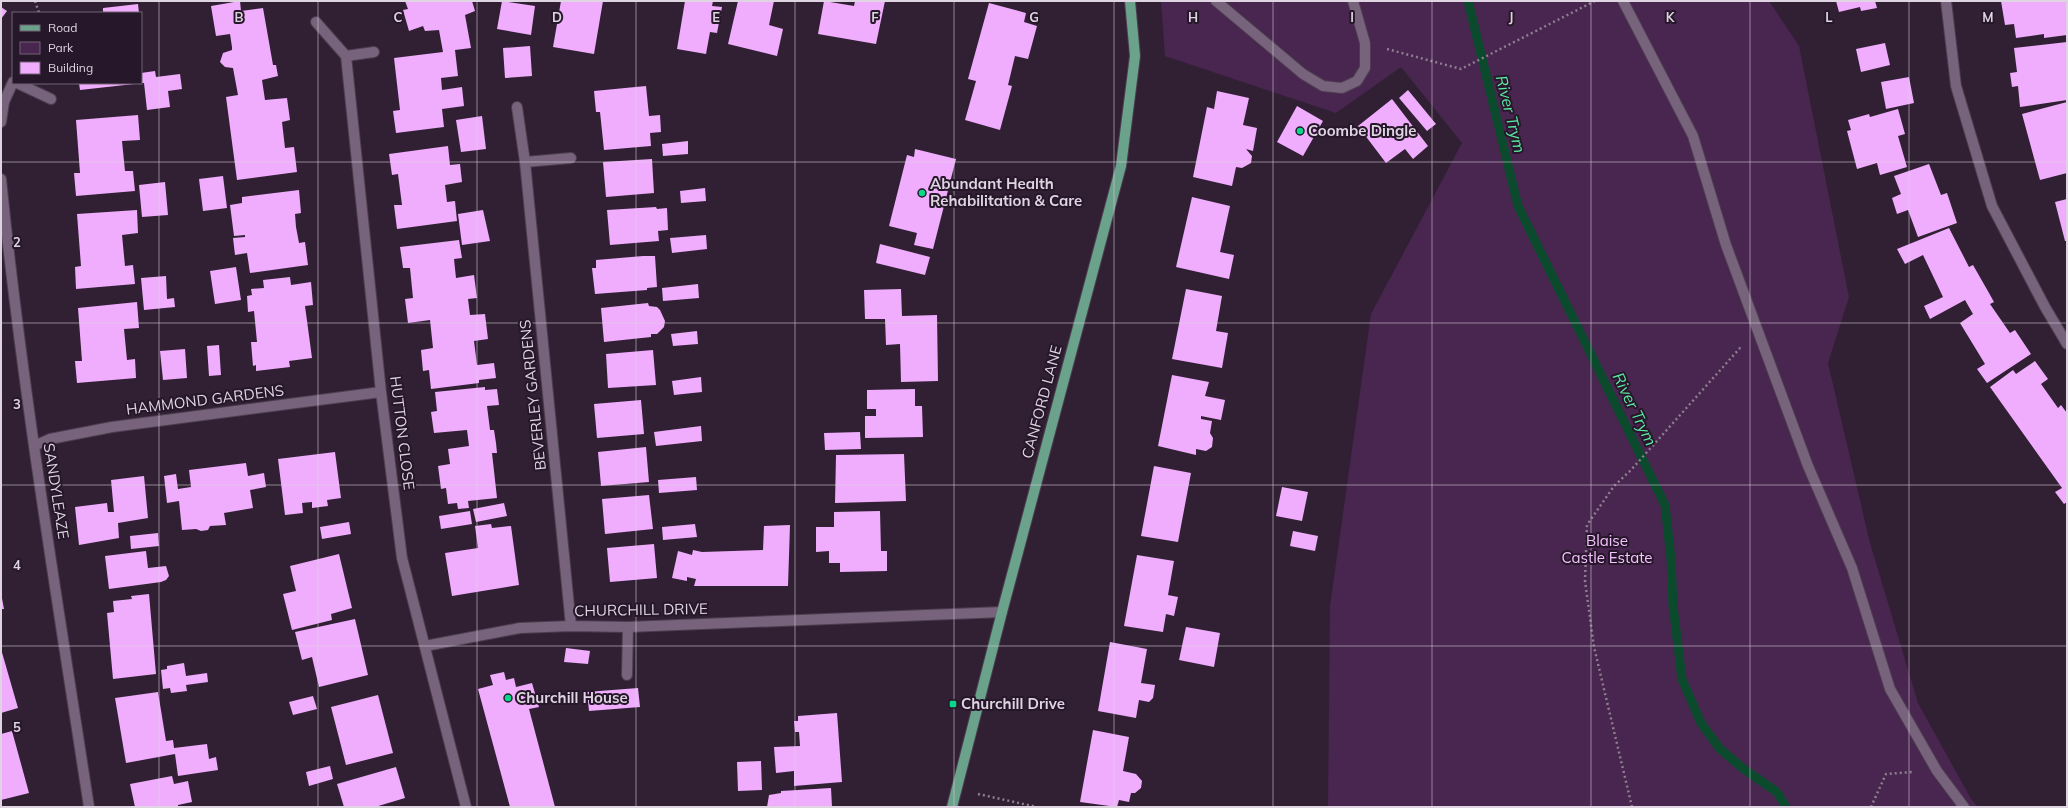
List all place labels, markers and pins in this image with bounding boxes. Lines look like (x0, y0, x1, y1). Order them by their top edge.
place label: Coombe Dingle (1308, 121, 1416, 140)
marker: Coombe Dingle (1295, 126, 1305, 136)
place label: Abundant Health Rehabilitation & Care (930, 174, 1082, 210)
marker: Abundant Health Rehabilitation & Care (917, 188, 927, 198)
place label: Churchill House (516, 688, 628, 707)
marker: Churchill House (503, 693, 513, 703)
place label: Churchill Drive (961, 694, 1065, 713)
marker: Churchill Drive (948, 699, 958, 709)

